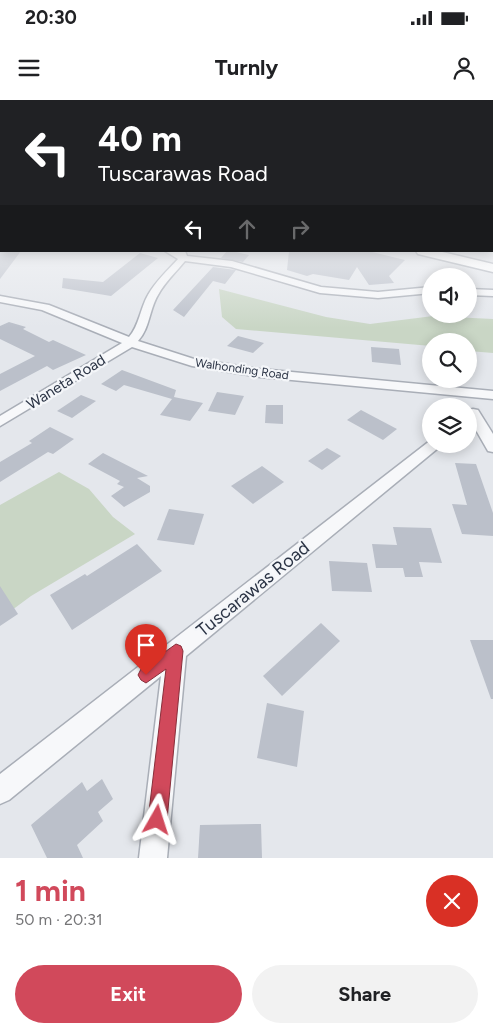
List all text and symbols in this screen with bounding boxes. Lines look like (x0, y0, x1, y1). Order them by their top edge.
text: 20:30 (25, 6, 77, 29)
icon: menu (15, 54, 43, 82)
text: Turnly (215, 54, 278, 81)
icon: person (450, 54, 478, 82)
text: 40 m (98, 118, 182, 160)
icon: left (15, 120, 80, 185)
text: Tuscarawas Road (98, 160, 268, 187)
icon: left (180, 215, 208, 243)
icon: ahead (233, 215, 261, 243)
icon: right (286, 215, 314, 243)
map controls (422, 268, 477, 453)
button: sound (422, 268, 477, 323)
button: search (422, 333, 477, 388)
street label: Waneta Road (23, 351, 109, 413)
street label: Walhonding Road (194, 356, 290, 382)
button: layers (422, 398, 477, 453)
street label: Tuscarawas Road (192, 537, 314, 641)
pin (125, 624, 167, 675)
icon: arrive (132, 631, 160, 659)
position arrow (130, 793, 182, 845)
text: 1 min (15, 872, 86, 909)
button: close (426, 875, 478, 927)
text: 50 m · 20:31 (15, 910, 103, 929)
button: Exit (15, 965, 242, 1023)
button: Share (252, 965, 478, 1023)

